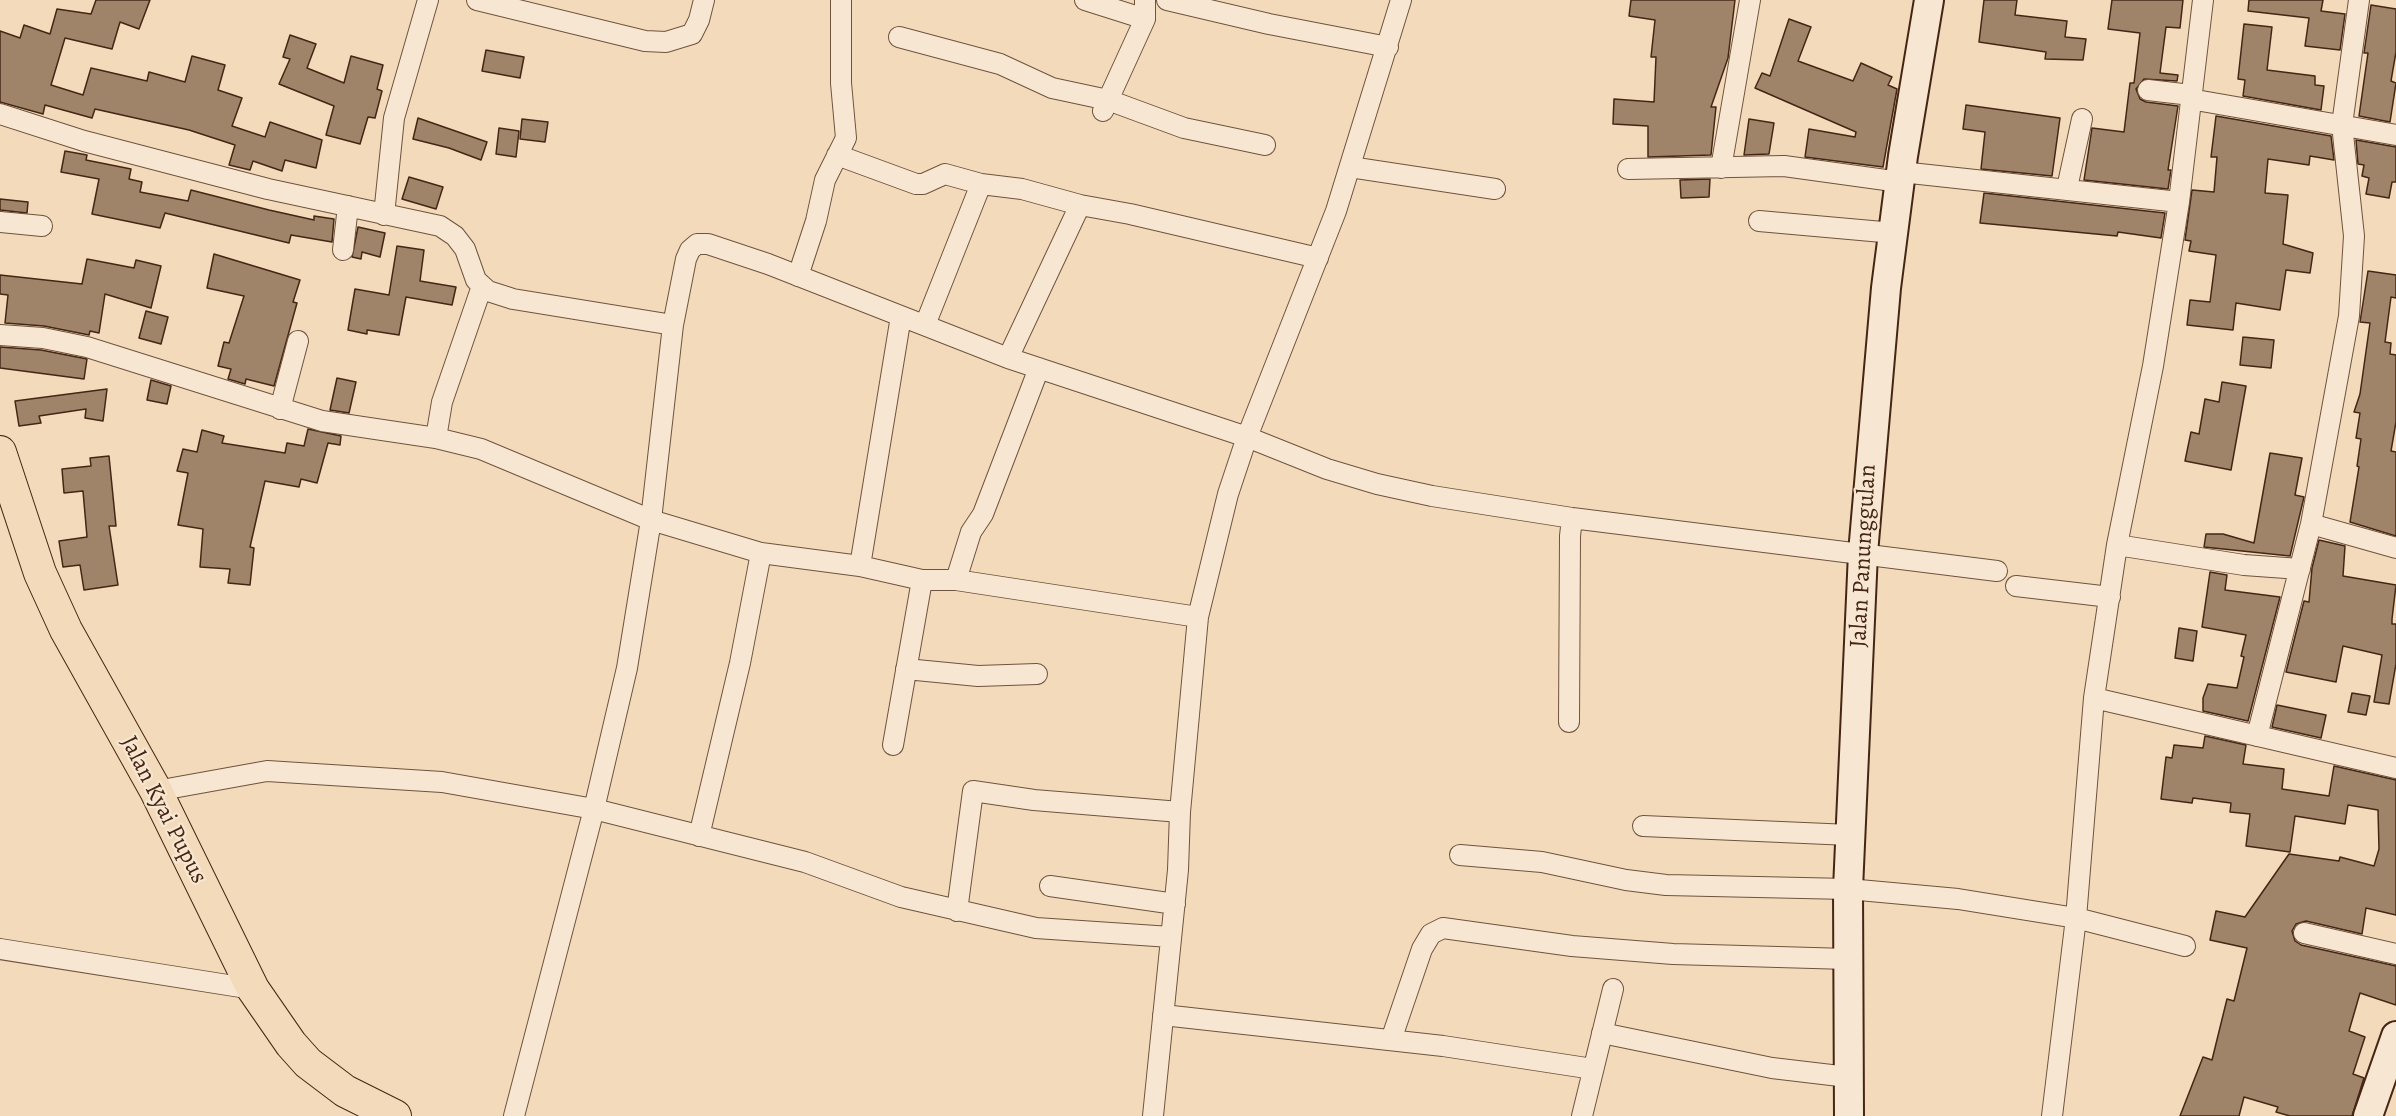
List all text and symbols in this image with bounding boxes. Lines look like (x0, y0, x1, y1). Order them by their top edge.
street label: Jalan Panunggulan (1845, 464, 1883, 648)
street label: Jalan Kyai Pupus (113, 731, 213, 889)

